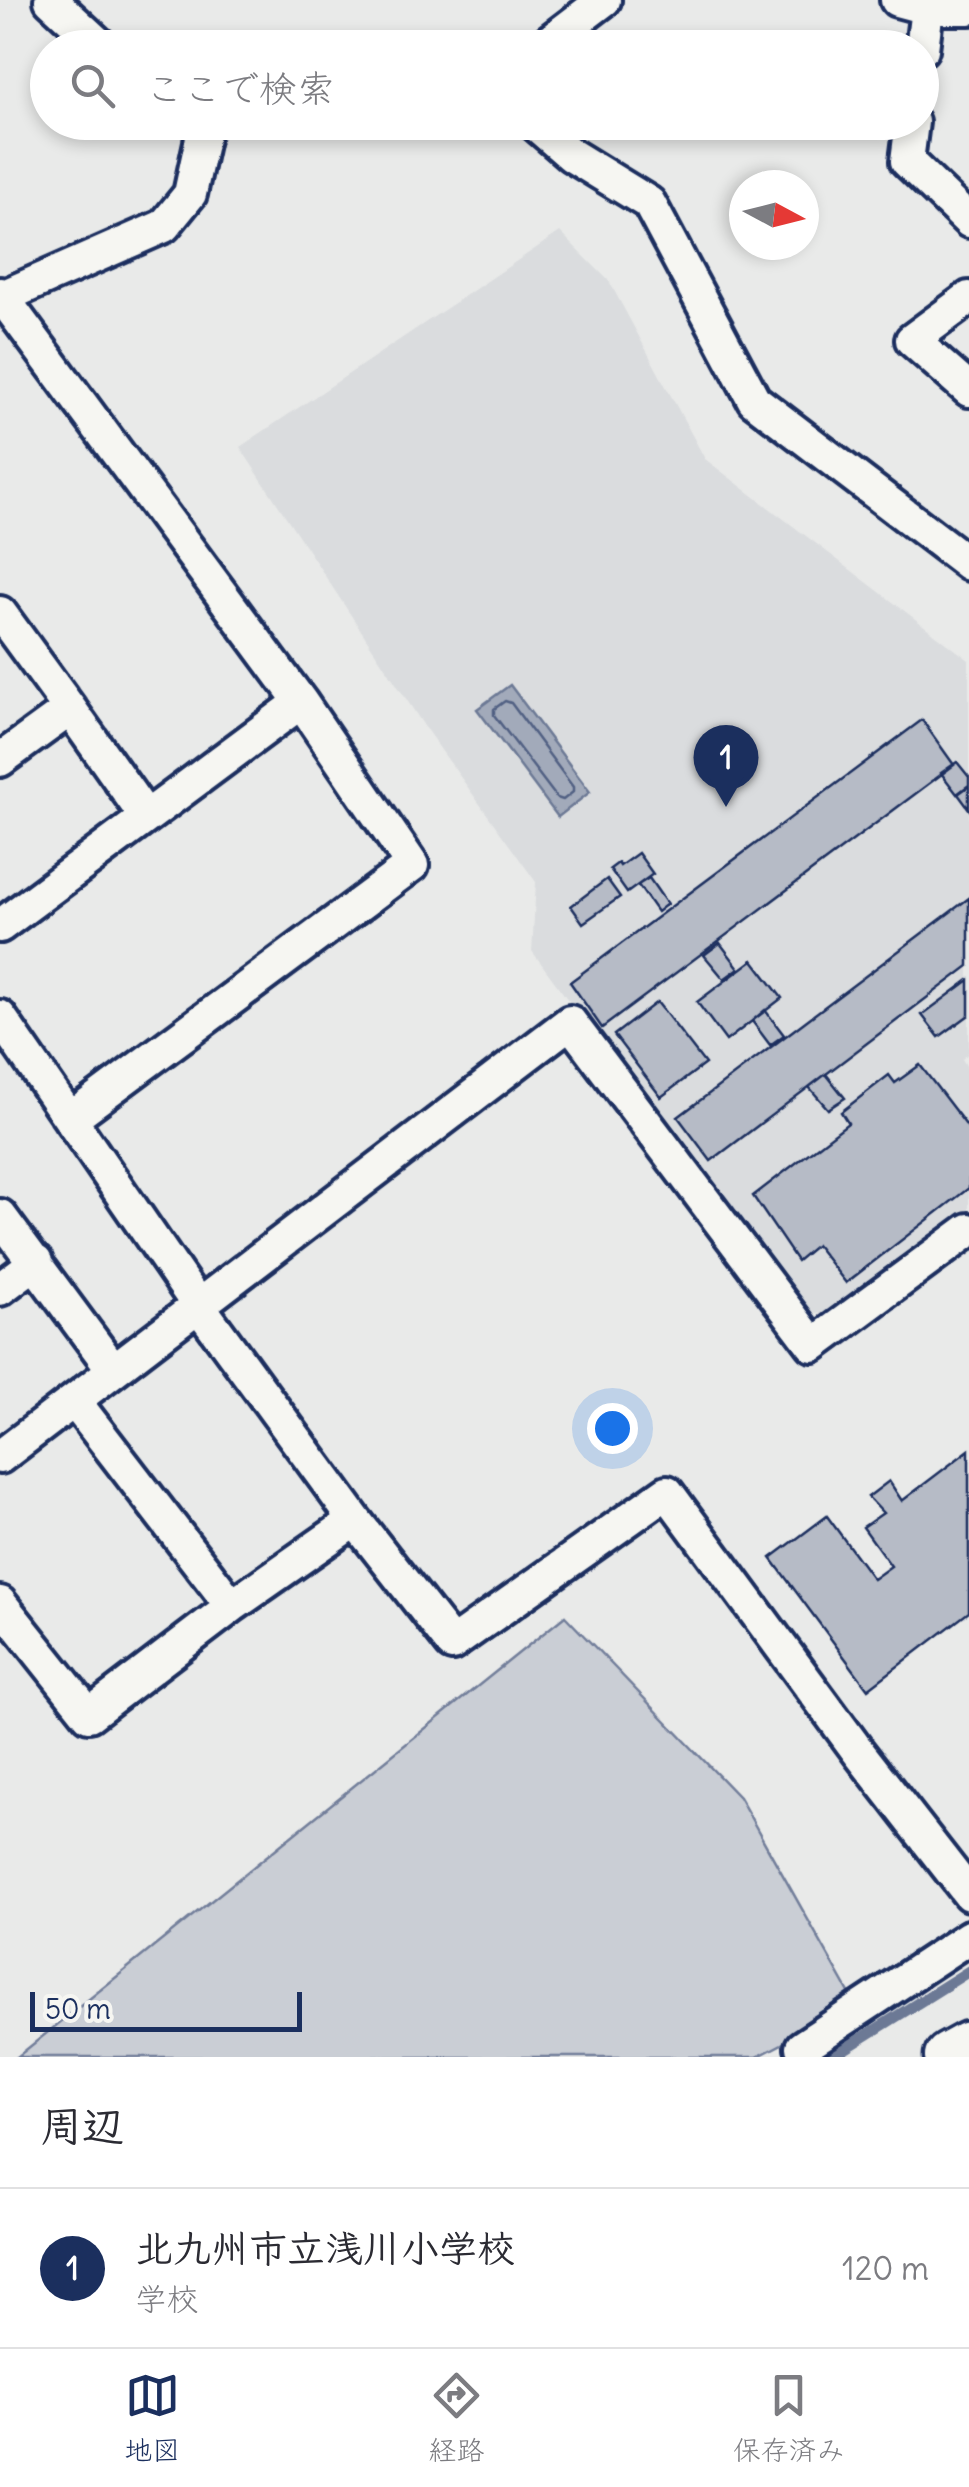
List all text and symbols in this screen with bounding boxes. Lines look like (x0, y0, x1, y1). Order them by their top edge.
search box (30, 30, 939, 140)
icon: search (65, 58, 120, 113)
text: ここで検索 (145, 65, 335, 112)
north arrow (729, 170, 819, 260)
pin: 1 (694, 724, 758, 807)
your location (587, 1403, 638, 1454)
scale bar (30, 1987, 302, 2032)
text: 50 m (45, 1991, 111, 2027)
text: 周辺 (40, 2100, 124, 2152)
text: 北九州市立浅川小学校 (135, 2225, 515, 2272)
text: 1 (66, 2248, 79, 2289)
text: 120 m (842, 2248, 929, 2289)
text: 学校 (135, 2278, 199, 2319)
tab: 地図 (124, 2368, 180, 2468)
tab: 経路 (428, 2368, 485, 2468)
tab: 保存済み (733, 2368, 845, 2468)

